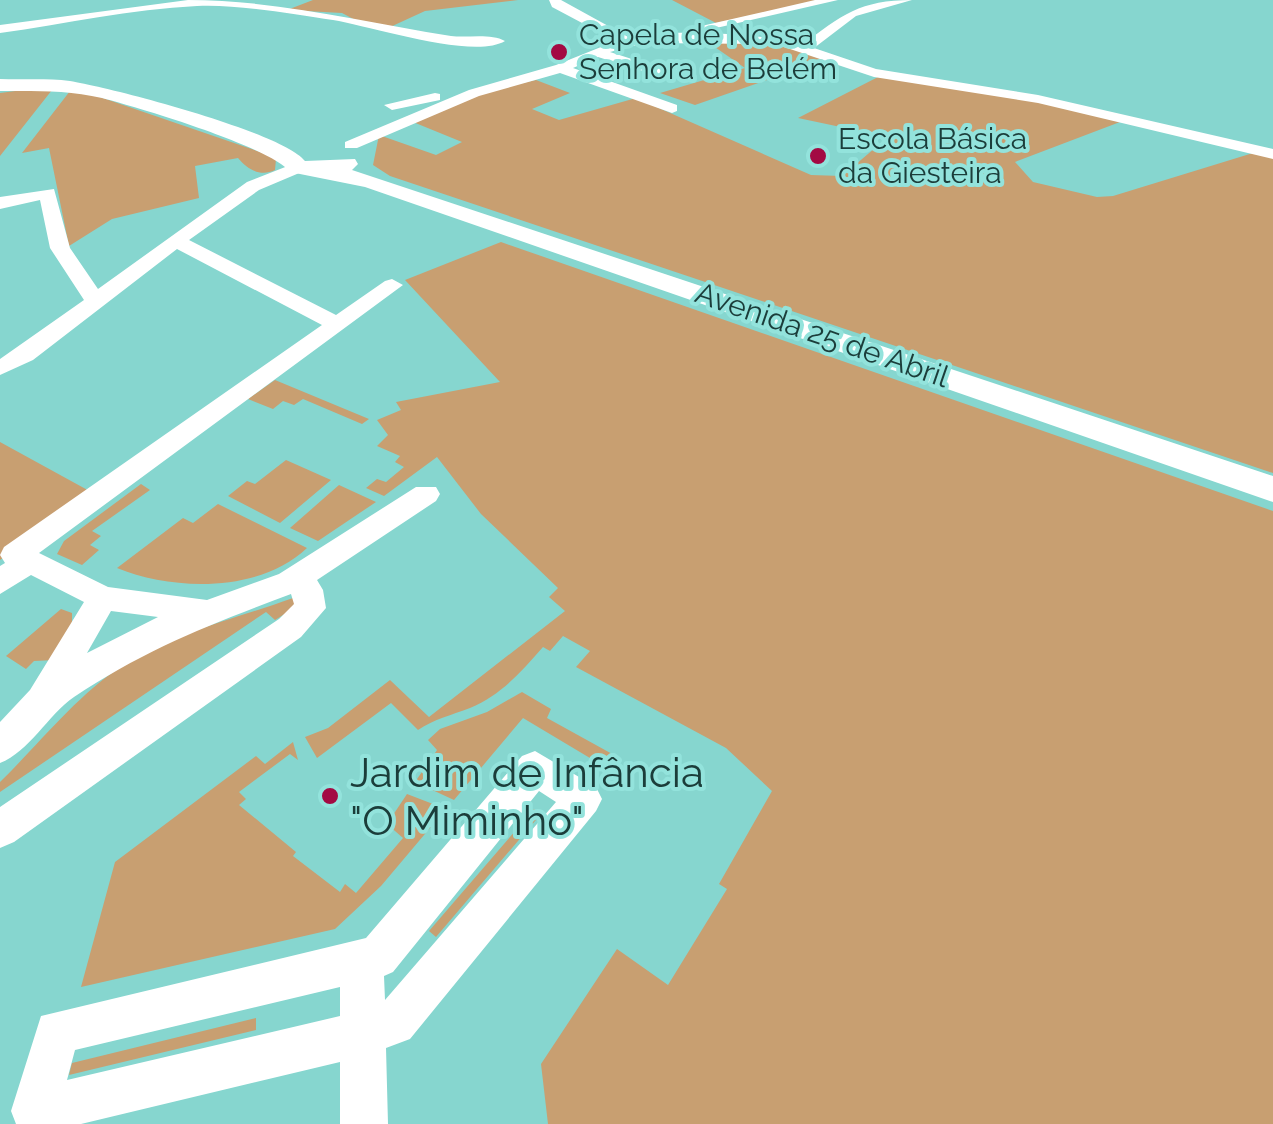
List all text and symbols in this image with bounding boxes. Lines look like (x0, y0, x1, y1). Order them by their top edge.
place label: Capela de Nossa Senhora de Belém (579, 17, 837, 86)
marker: Capela de Nossa Senhora de Belém (548, 41, 570, 63)
place label: Escola Básica da Giesteira (838, 121, 1027, 190)
marker: Escola Básica da Giesteira (807, 145, 829, 167)
street label: Avenida 25 de Abril (691, 275, 954, 395)
place label: Jardim de Infância "O Miminho" (350, 748, 704, 845)
marker: Jardim de Infância "O Miminho" (319, 785, 341, 807)

